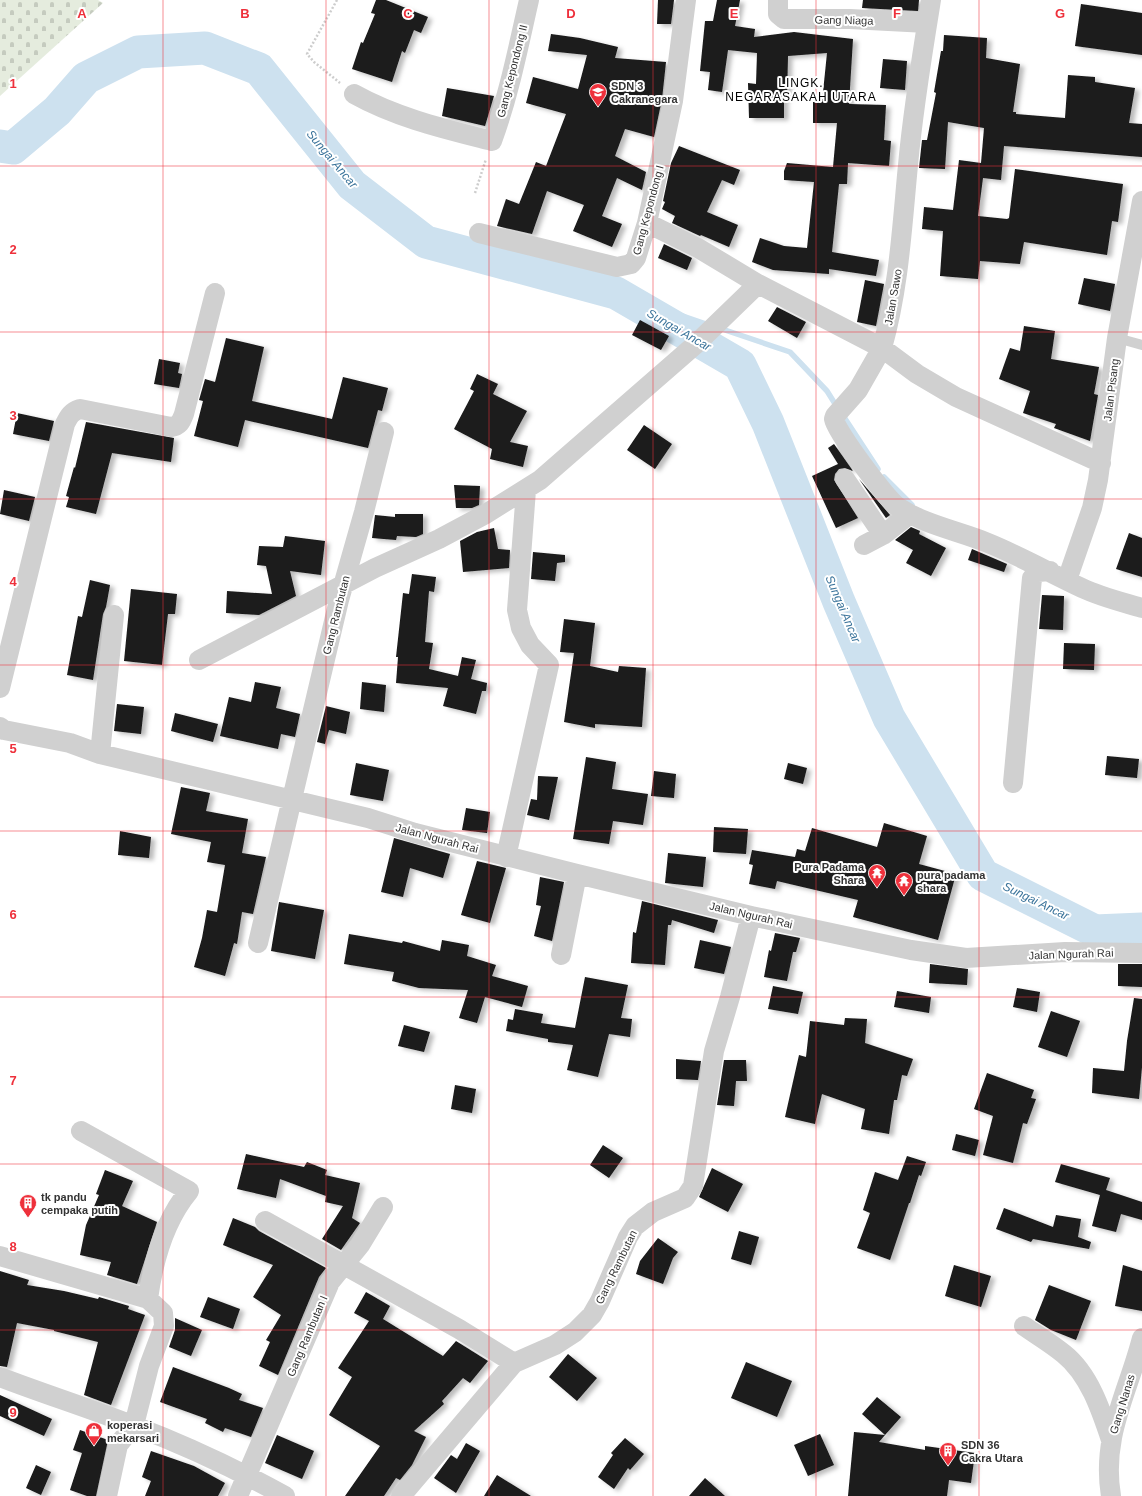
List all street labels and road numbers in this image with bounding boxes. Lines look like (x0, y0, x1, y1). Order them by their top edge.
street label: Gang Niaga (815, 13, 874, 27)
street label: Gang Kepondong II (495, 23, 529, 119)
street label: Gang Kepondong I (630, 164, 666, 256)
street label: Jalan Sawo (882, 268, 904, 326)
street label: Jalan Pisang (1101, 358, 1121, 422)
street label: Gang Rambutan (320, 574, 352, 656)
street label: Jalan Ngurah Rai (394, 821, 480, 855)
street label: Jalan Ngurah Rai (708, 900, 794, 930)
street label: Jalan Ngurah Rai (1028, 947, 1114, 961)
street label: Gang Rambutan (593, 1228, 639, 1306)
street label: Gang Rambutan I (285, 1294, 329, 1378)
street label: Gang Nanas (1107, 1372, 1137, 1435)

